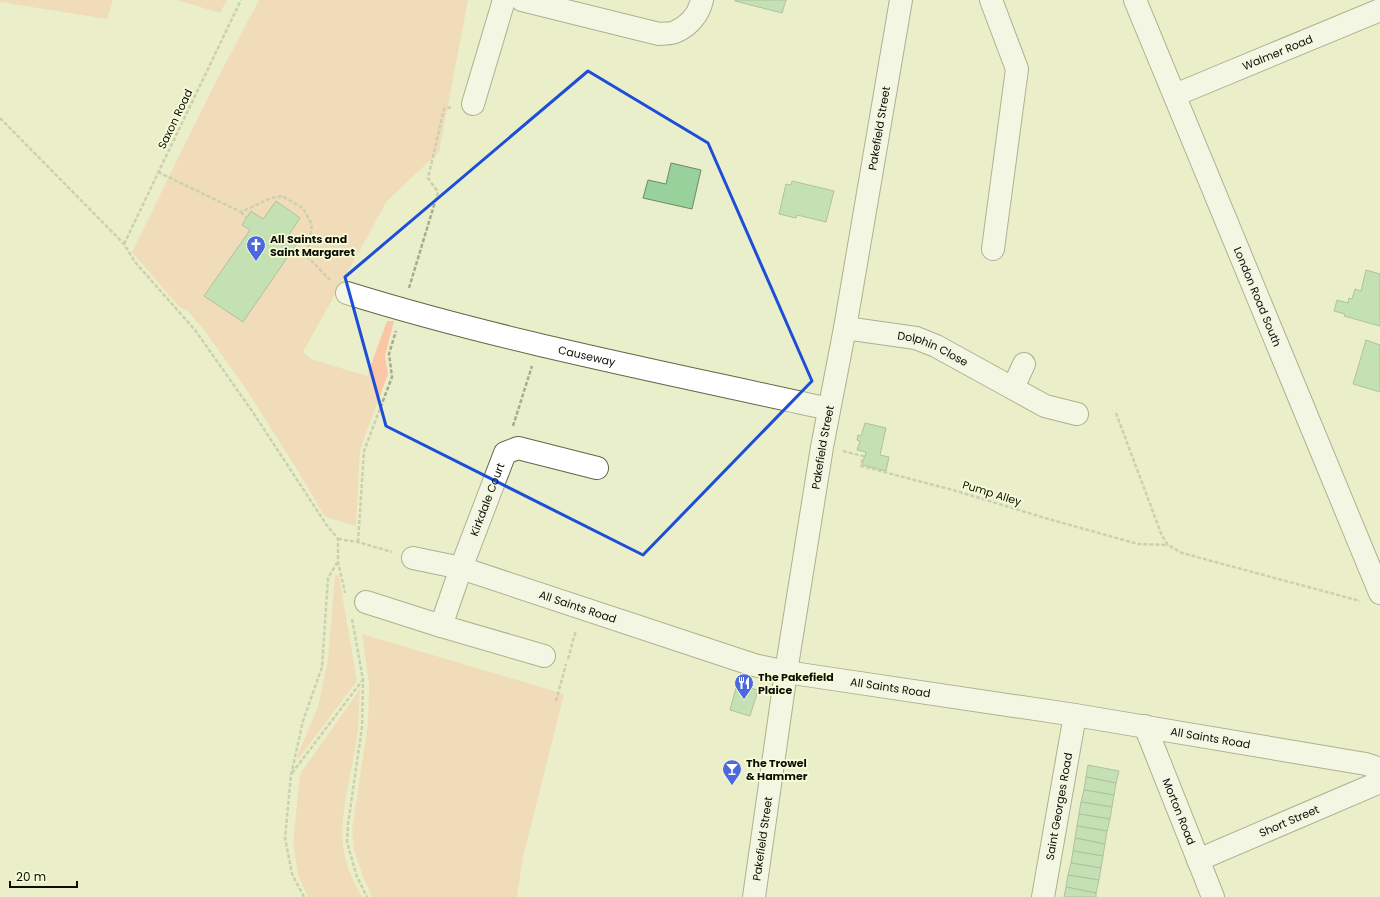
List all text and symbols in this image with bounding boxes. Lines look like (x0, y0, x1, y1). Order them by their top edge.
street label: Walmer Road (1240, 31, 1315, 74)
street label: Pakefield Street (864, 85, 894, 171)
street label: Saxon Road (154, 86, 196, 152)
place label: All Saints and Saint Margaret (270, 231, 355, 260)
church icon: All Saints and Saint Margaret (245, 234, 267, 262)
street label: London Road South (1230, 244, 1285, 349)
street label: Dolphin Close (897, 327, 971, 370)
street label: Causeway (557, 342, 618, 370)
street label: Pakefield Street (807, 404, 838, 490)
street label: Kirkdale Court (466, 461, 508, 538)
street label: Pump Alley (961, 476, 1024, 510)
street label: All Saints Road (537, 586, 619, 627)
place label: The Pakefield Plaice (758, 669, 834, 698)
restaurant icon: The Pakefield Plaice (733, 672, 755, 700)
street label: All Saints Road (849, 674, 932, 701)
street label: All Saints Road (1169, 723, 1252, 752)
street label: Saint Georges Road (1042, 751, 1076, 861)
place label: The Trowel & Hammer (746, 755, 808, 784)
bar icon: The Trowel & Hammer (721, 758, 743, 786)
street label: Morton Road (1159, 776, 1199, 847)
street label: Pakefield Street (748, 795, 776, 882)
street label: Short Street (1256, 801, 1322, 841)
scale bar (10, 863, 77, 889)
text: 20 m (16, 868, 46, 885)

